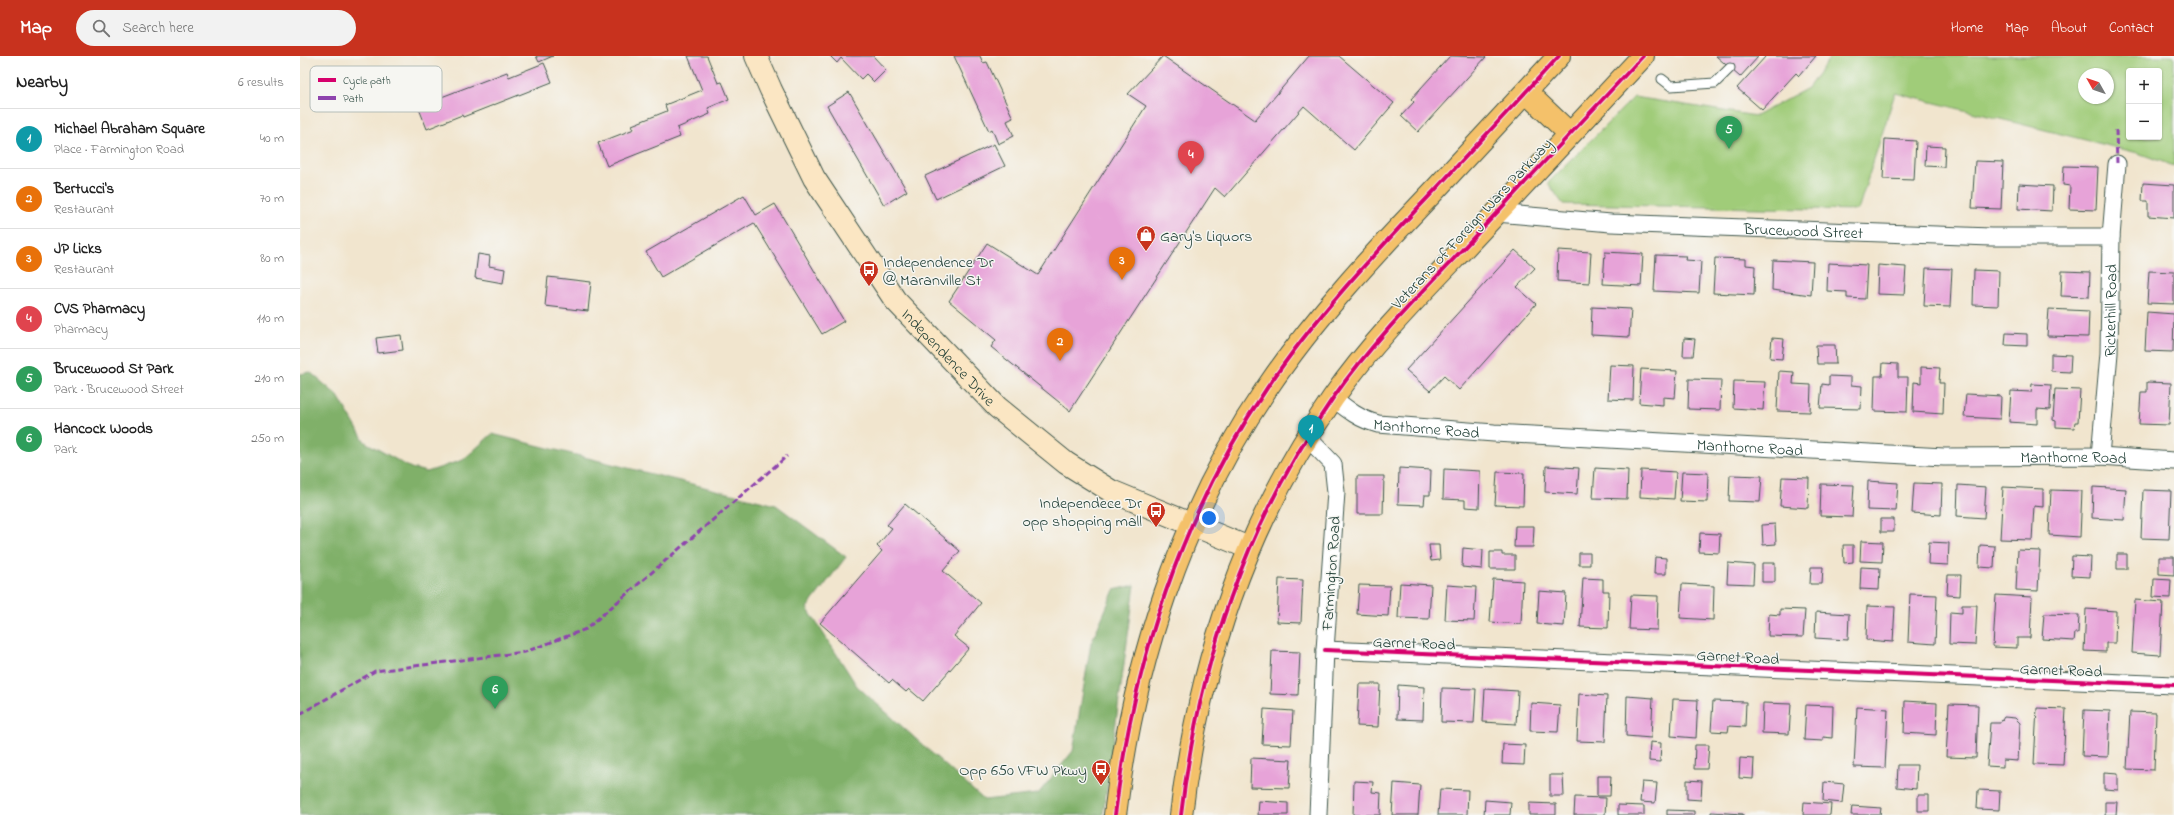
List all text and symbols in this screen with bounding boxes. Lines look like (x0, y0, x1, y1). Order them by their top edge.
search box (76, 10, 356, 46)
text: Map (20, 15, 52, 42)
icon: search (90, 17, 112, 39)
text: Search here (122, 17, 194, 39)
text: Home (1951, 18, 1983, 39)
text: Map (2005, 18, 2029, 39)
text: About (2051, 18, 2087, 39)
text: Contact (2109, 18, 2154, 39)
legend (310, 66, 442, 112)
north arrow (2078, 68, 2114, 104)
map controls (2126, 68, 2162, 140)
button: + (2126, 68, 2162, 104)
text: Nearby (16, 70, 68, 95)
text: 6 results (238, 73, 284, 92)
text: Cycle path (343, 73, 391, 90)
text: Path (343, 91, 364, 107)
button: − (2126, 104, 2162, 140)
pin: 5 (1716, 116, 1742, 149)
text: Michael Abraham Square (54, 118, 205, 140)
text: 1 (27, 129, 31, 148)
text: 40 m (260, 129, 284, 148)
street label: Veterans of Foreign Wars Parkway (1386, 133, 1559, 316)
text: Place · Farmington Road (54, 140, 184, 159)
pin: 4 (1178, 141, 1204, 174)
text: Bertucci's (54, 178, 114, 200)
text: 2 (26, 189, 32, 208)
text: 70 m (260, 189, 284, 208)
text: Restaurant (54, 200, 114, 219)
street label: Brucewood Street (1742, 218, 1864, 246)
shop icon: Gary's Liquors (1135, 224, 1157, 252)
place label: Gary's Liquors (1160, 225, 1252, 249)
text: JP Licks (54, 238, 102, 260)
pin: 3 (1109, 247, 1135, 280)
text: 3 (26, 249, 32, 268)
text: 80 m (260, 249, 284, 268)
place label: Independence Dr @ Maranville St (883, 251, 994, 293)
bus stop icon: Independence Dr @ Maranville St (858, 259, 880, 287)
text: Restaurant (54, 260, 114, 279)
street label: Rickerhill Road (2099, 264, 2125, 357)
text: CVS Pharmacy (54, 298, 145, 320)
street label: Independence Drive (895, 304, 1001, 413)
text: 4 (26, 309, 32, 328)
text: 110 m (257, 309, 284, 328)
text: Pharmacy (54, 320, 108, 339)
pin: 2 (1047, 328, 1073, 361)
text: Brucewood St Park (54, 358, 174, 380)
text: 5 (25, 369, 33, 388)
text: 210 m (254, 369, 284, 388)
text: Park · Brucewood Street (54, 380, 184, 399)
street label: Manthorne Road (1372, 414, 1480, 446)
pin: 1 (1298, 415, 1324, 448)
text: Hancock Woods (54, 418, 153, 440)
text: 6 (26, 429, 32, 448)
text: 250 m (251, 429, 284, 448)
street label: Manthorne Road (1696, 434, 1804, 463)
text: Park (54, 440, 78, 459)
street label: Manthorne Road (2020, 446, 2127, 472)
place label: Independece Dr opp shopping mall (1022, 492, 1142, 534)
bus stop icon: Independece Dr opp shopping mall (1145, 500, 1167, 528)
your location (1199, 508, 1219, 528)
street label: Farmington Road (1316, 515, 1348, 632)
street label: Garnet Road (1372, 631, 1456, 657)
street label: Garnet Road (1696, 644, 1780, 672)
street label: Garnet Road (2019, 658, 2103, 684)
pin: 6 (482, 676, 508, 709)
bus stop icon: Opp 650 VFW Pkwy (1090, 758, 1112, 786)
place label: Opp 650 VFW Pkwy (959, 759, 1087, 783)

